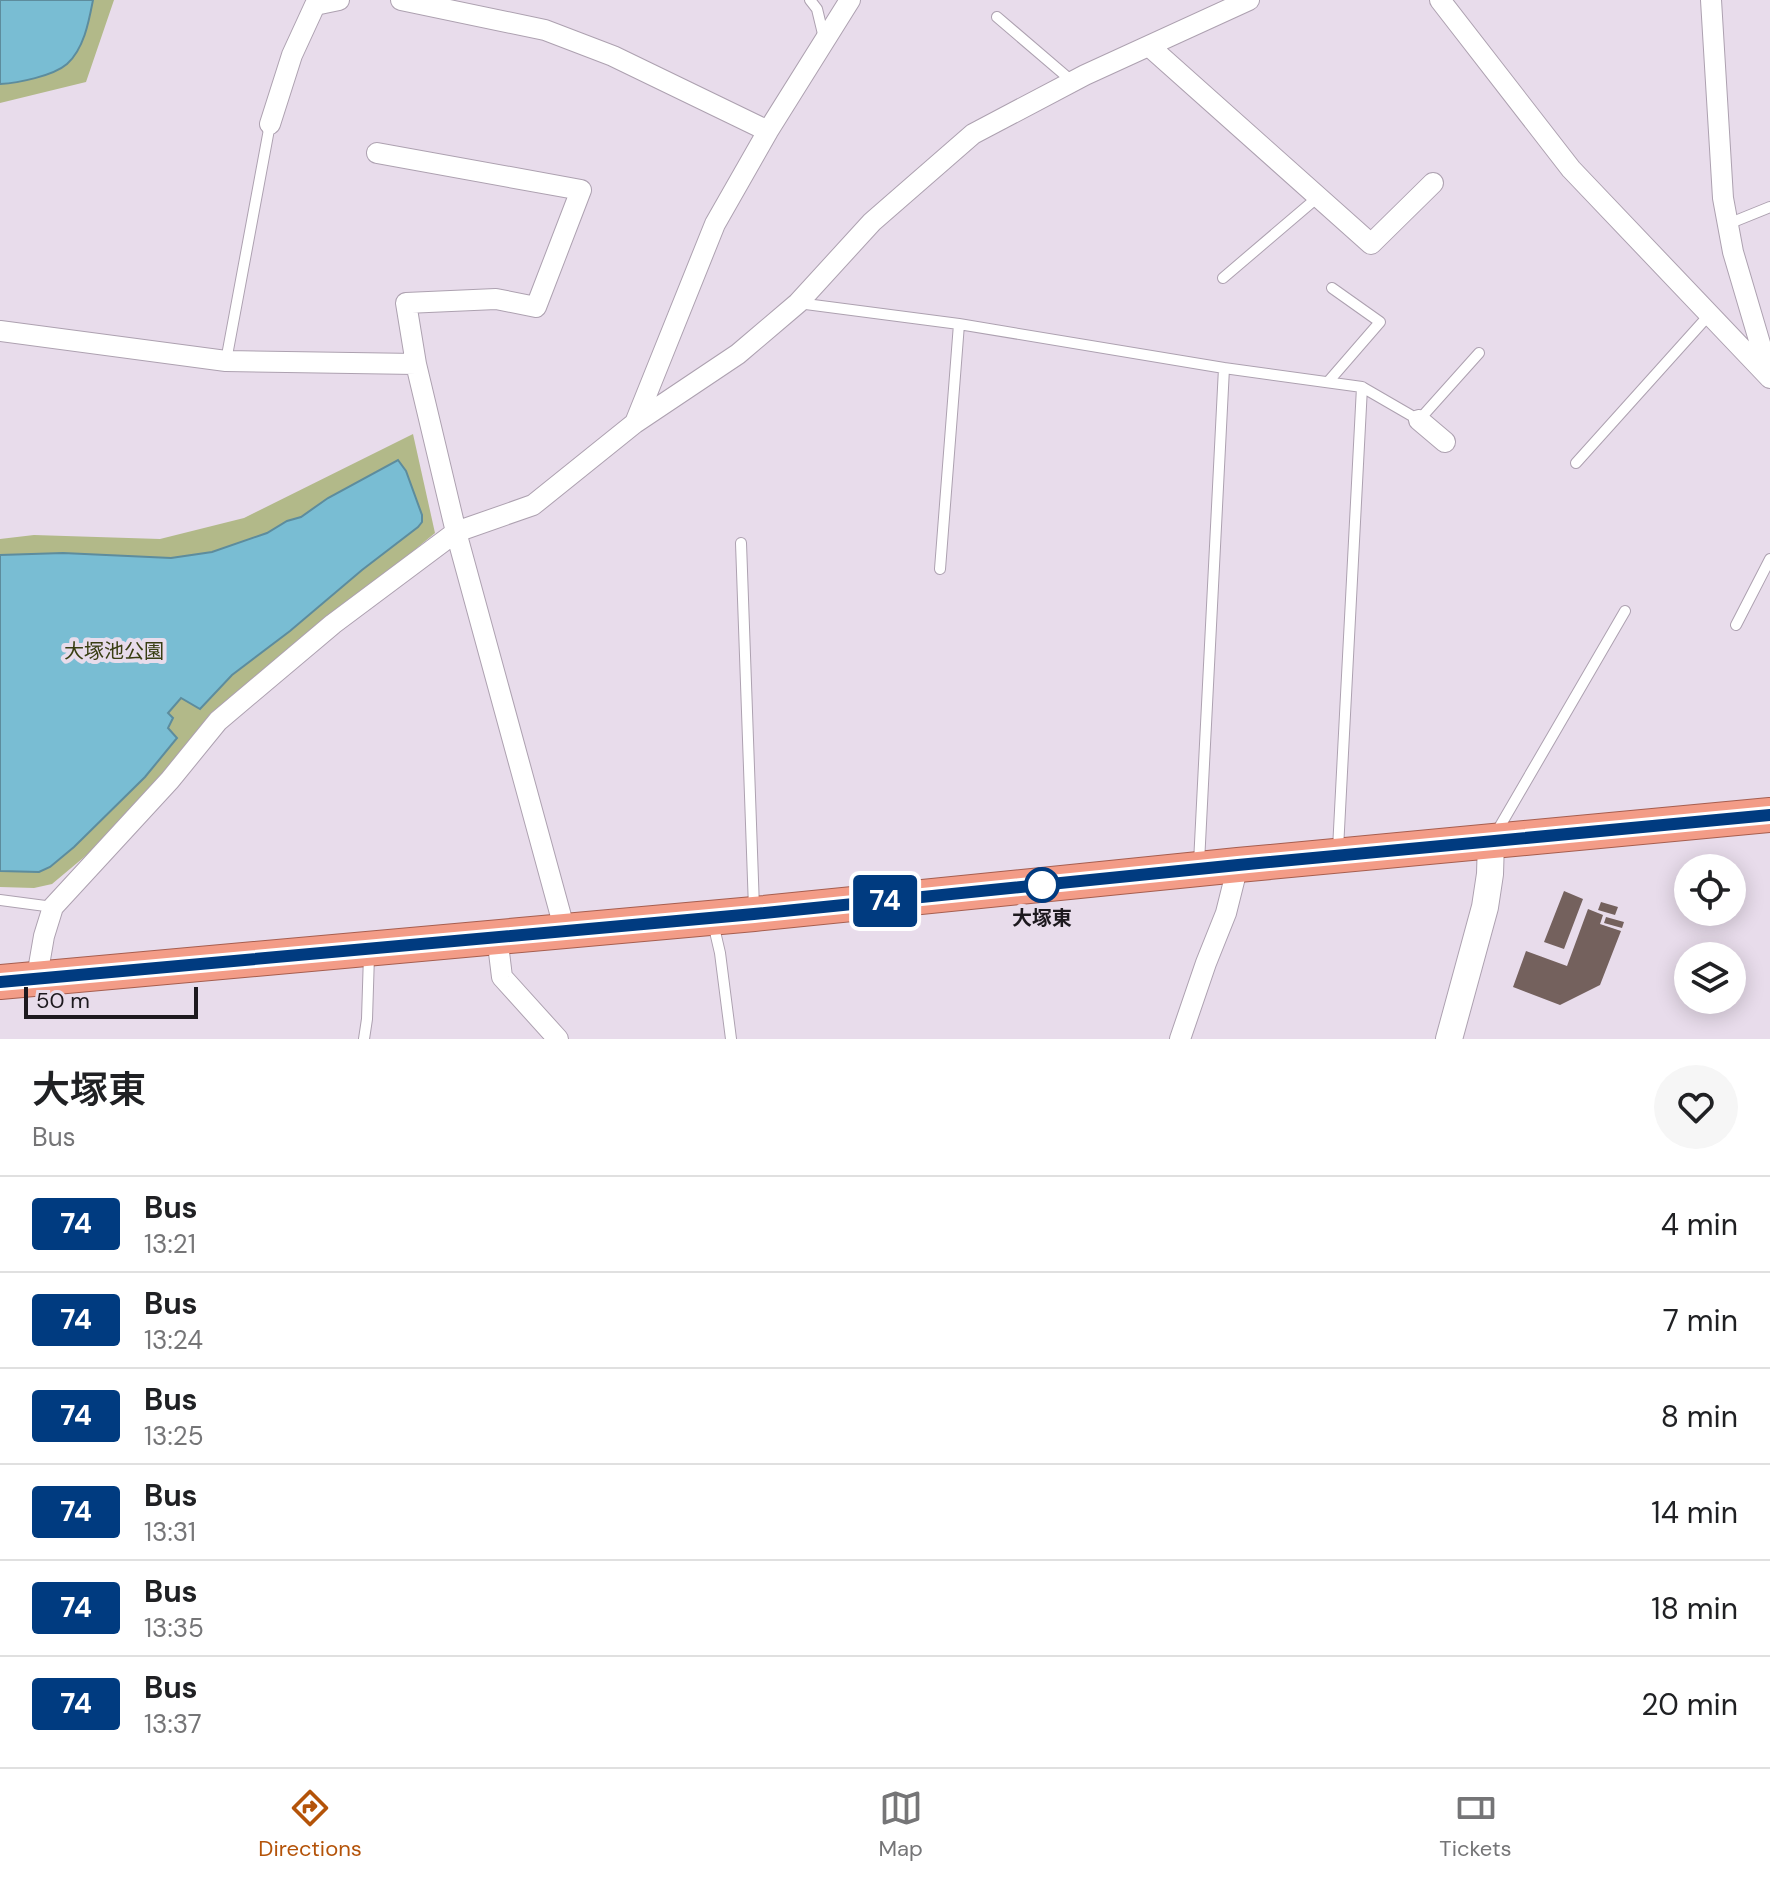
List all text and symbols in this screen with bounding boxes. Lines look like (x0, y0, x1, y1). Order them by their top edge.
park label: 大塚池公園 (64, 638, 164, 664)
map controls (1674, 854, 1746, 1014)
button: locate (1674, 854, 1746, 926)
marker: 大塚東 (1025, 868, 1059, 902)
line badge: 74 (849, 875, 921, 927)
text: 74 (869, 882, 901, 919)
place label: 大塚東 (1012, 905, 1072, 931)
button: layers (1674, 942, 1746, 1014)
scale bar (24, 983, 198, 1019)
text: 50 m (36, 986, 90, 1015)
text: 大塚東 (32, 1065, 146, 1115)
button: heart (1654, 1065, 1738, 1149)
text: Bus (32, 1120, 76, 1154)
text: Bus (144, 1188, 198, 1227)
text: 74 (60, 1205, 92, 1242)
text: 4 min (1661, 1205, 1738, 1244)
text: 13:21 (144, 1227, 196, 1261)
text: Bus (144, 1284, 198, 1323)
text: 74 (60, 1301, 92, 1338)
text: 7 min (1663, 1301, 1738, 1340)
text: 13:24 (144, 1323, 203, 1357)
text: Bus (144, 1380, 198, 1419)
text: 74 (60, 1397, 92, 1434)
text: 8 min (1661, 1397, 1738, 1436)
text: 13:25 (144, 1419, 204, 1453)
text: Bus (144, 1476, 198, 1515)
text: 74 (60, 1493, 92, 1530)
text: 14 min (1651, 1493, 1738, 1532)
text: 13:31 (144, 1515, 196, 1549)
text: Bus (144, 1572, 198, 1611)
text: 74 (60, 1589, 92, 1626)
text: 18 min (1651, 1589, 1738, 1628)
text: 13:35 (144, 1611, 204, 1645)
text: Bus (144, 1668, 198, 1707)
text: 74 (60, 1685, 92, 1722)
text: 20 min (1641, 1685, 1738, 1724)
text: 13:37 (144, 1707, 202, 1741)
tab: Directions (258, 1786, 362, 1863)
tab: Map (878, 1786, 923, 1863)
tab: Tickets (1439, 1786, 1512, 1863)

